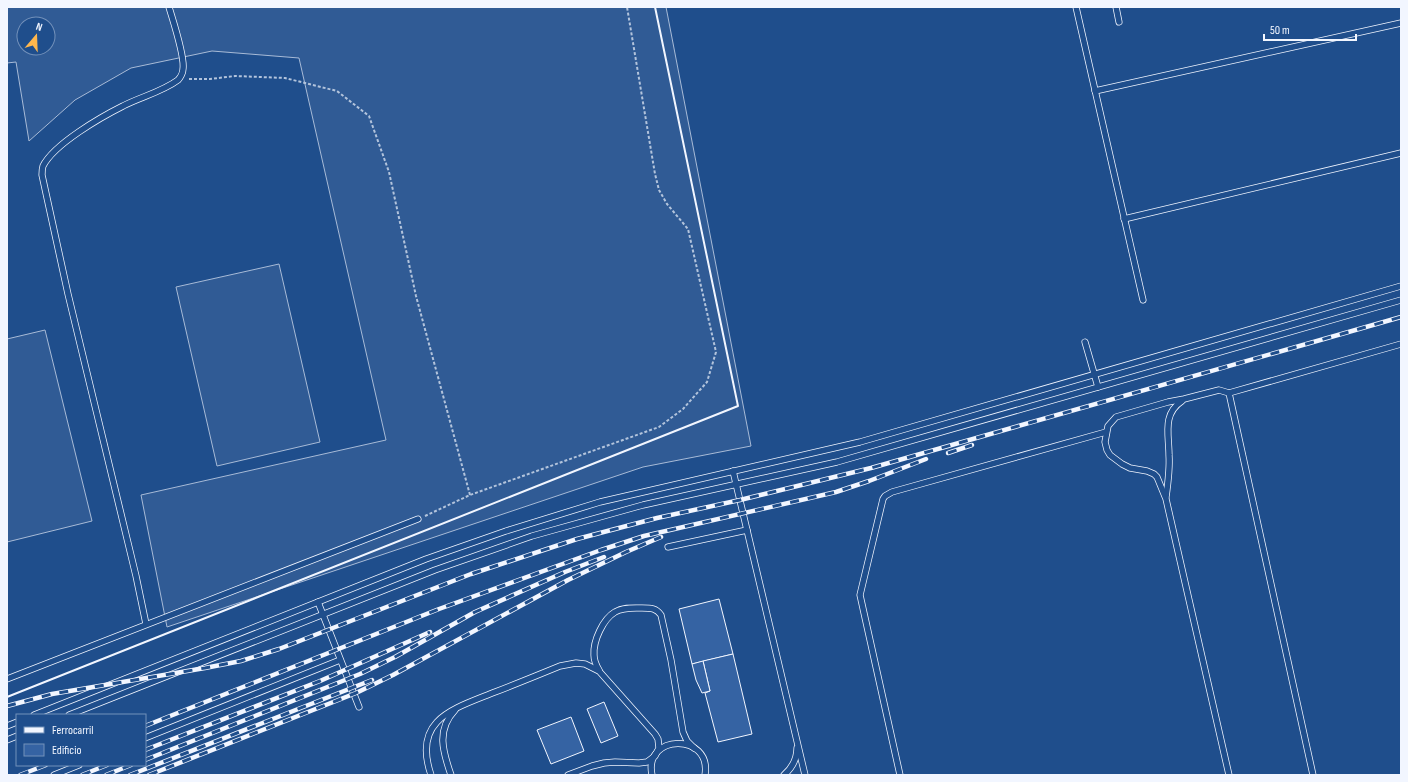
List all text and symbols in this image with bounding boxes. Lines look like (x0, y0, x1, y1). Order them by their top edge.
north arrow (16, 16, 56, 56)
scale bar (1264, 16, 1356, 42)
text: N (34, 20, 44, 34)
text: 50 m (1270, 23, 1290, 38)
legend (16, 714, 146, 766)
text: Ferrocarril (52, 723, 94, 738)
text: Edificio (52, 743, 81, 758)

